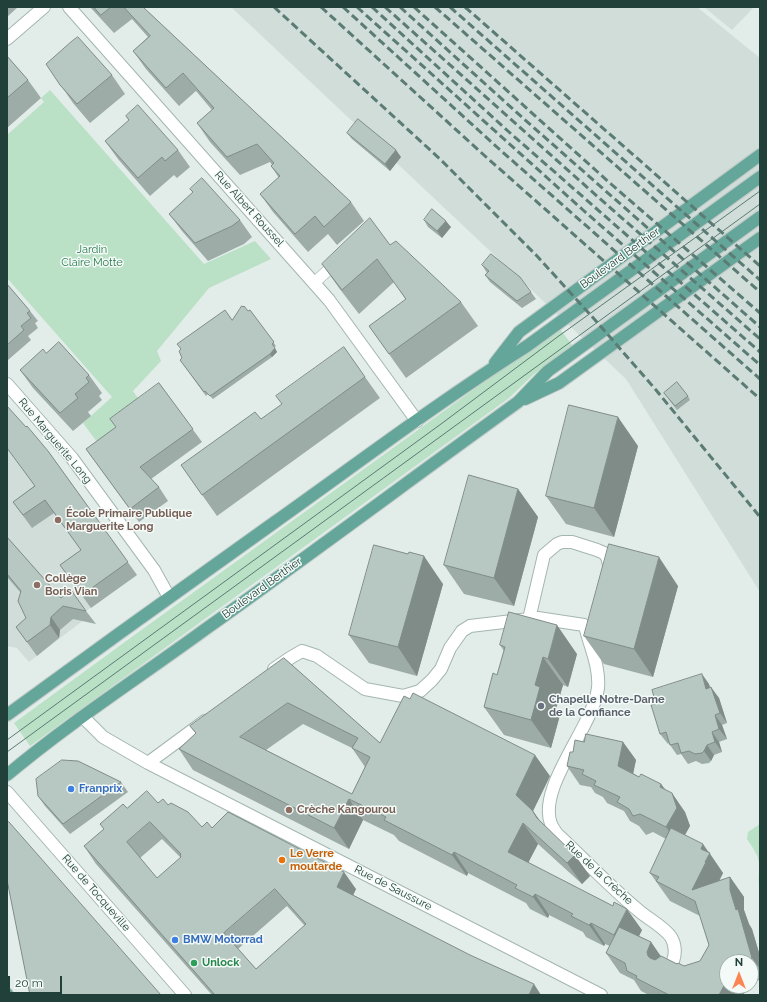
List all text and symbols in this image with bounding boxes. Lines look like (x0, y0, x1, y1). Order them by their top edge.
street label: Rue Albert Roussel (212, 169, 286, 249)
street label: Boulevard Berthier (578, 225, 662, 291)
park label: Jardin Claire Motte (61, 243, 123, 269)
street label: Rue Marguerite Long (16, 396, 94, 486)
place label: École Primaire Publique Marguerite Long (66, 507, 192, 533)
marker: École Primaire Publique Marguerite Long (53, 515, 63, 525)
street label: Boulevard Berthier (220, 555, 304, 621)
place label: Collège Boris Vian (45, 572, 97, 598)
marker: Collège Boris Vian (32, 580, 42, 590)
place label: Chapelle Notre-Dame de la Confiance (549, 693, 665, 719)
marker: Chapelle Notre-Dame de la Confiance (536, 701, 546, 711)
place label: Franprix (79, 782, 122, 796)
marker: Franprix (66, 784, 76, 794)
place label: Crèche Kangourou (297, 803, 396, 817)
marker: Crèche Kangourou (284, 805, 294, 815)
street label: Rue de la Crèche (563, 838, 635, 908)
place label: Le Verre moutarde (290, 847, 342, 873)
street label: Rue de Tocqueville (59, 852, 133, 934)
marker: Le Verre moutarde (277, 855, 287, 865)
street label: Rue de Saussure (352, 863, 434, 913)
place label: BMW Motorrad (183, 933, 263, 947)
marker: BMW Motorrad (170, 935, 180, 945)
north arrow (719, 954, 759, 994)
place label: Unlock (202, 956, 239, 970)
text: N (735, 956, 743, 969)
marker: Unlock (189, 958, 199, 968)
scale bar (10, 968, 64, 994)
text: 20 m (15, 976, 43, 990)

